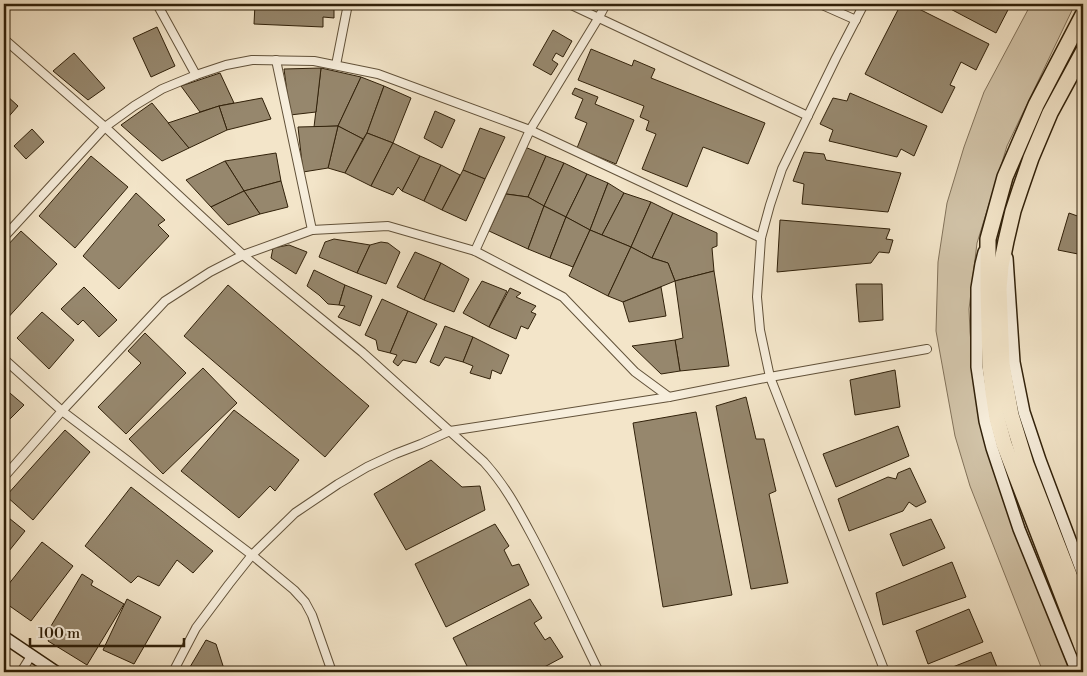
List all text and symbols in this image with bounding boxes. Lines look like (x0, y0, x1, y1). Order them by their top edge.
scale bar (30, 616, 184, 648)
text: 100 m (38, 624, 80, 643)

